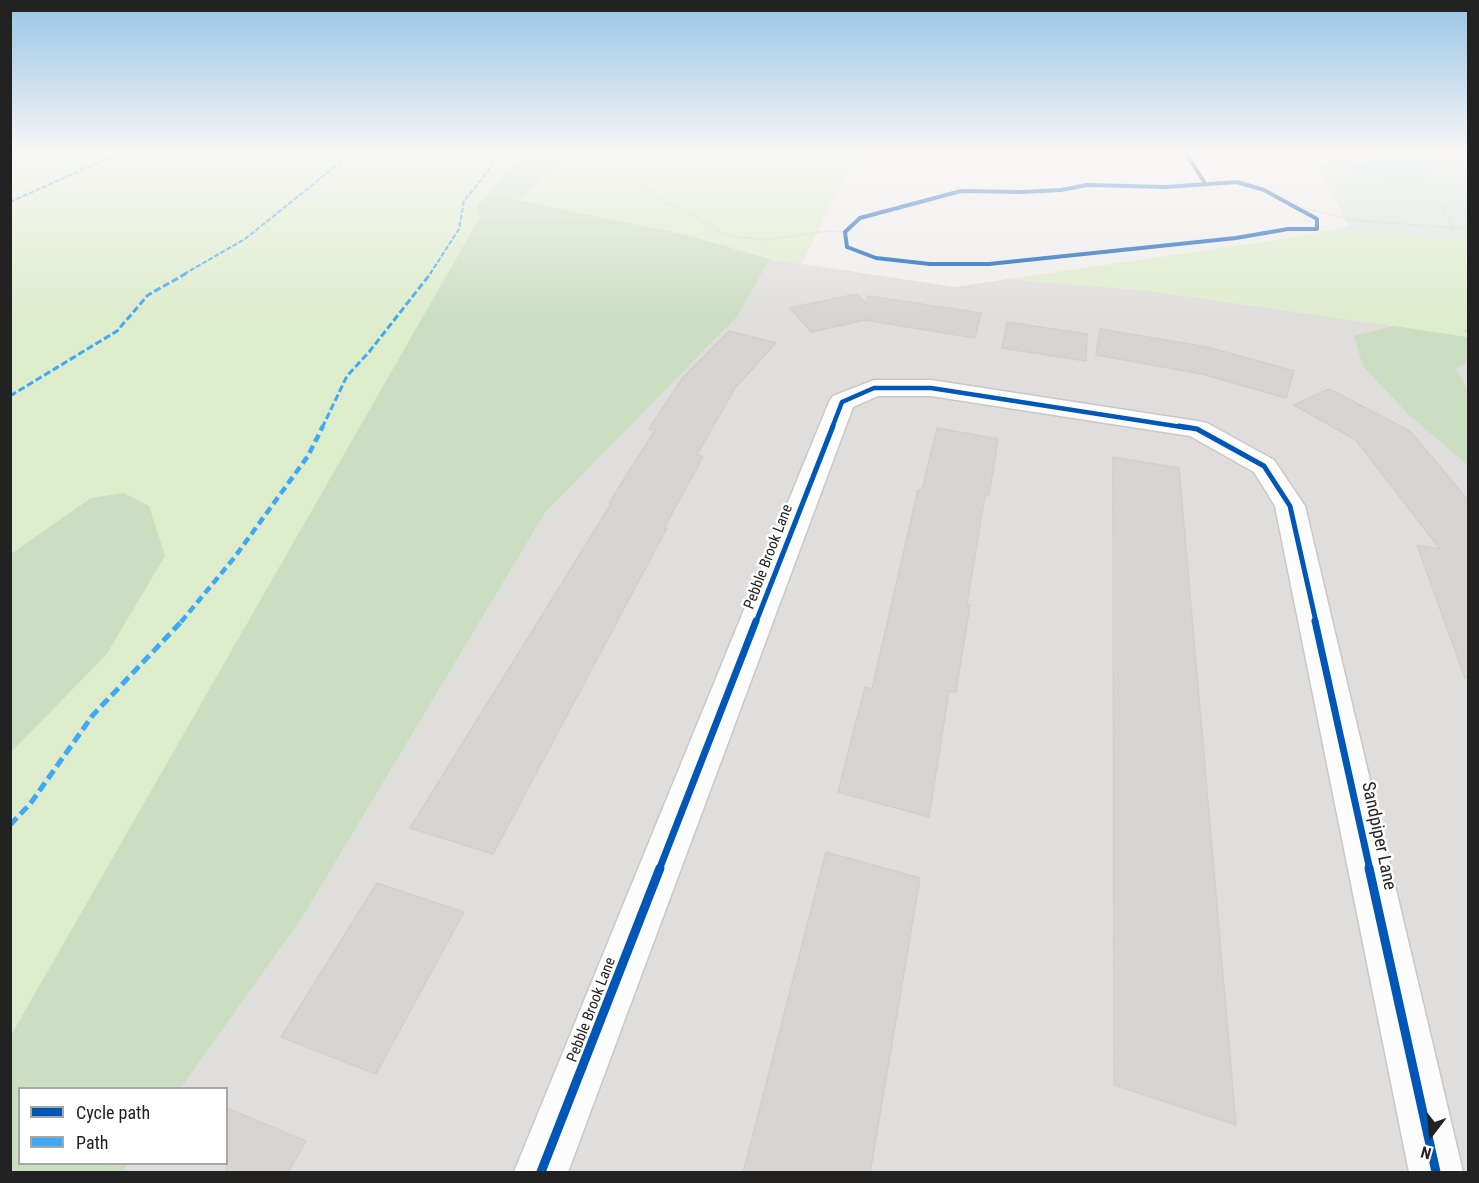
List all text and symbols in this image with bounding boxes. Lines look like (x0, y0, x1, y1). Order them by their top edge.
street label: Pebble Brook Lane (741, 502, 797, 612)
street label: Sandpiper Lane (1356, 780, 1400, 892)
street label: Pebble Brook Lane (564, 955, 620, 1065)
legend (18, 1087, 228, 1165)
text: Cycle path (76, 1102, 150, 1123)
north arrow (1401, 1105, 1461, 1165)
text: Path (76, 1132, 109, 1153)
text: N (1419, 1142, 1433, 1163)

